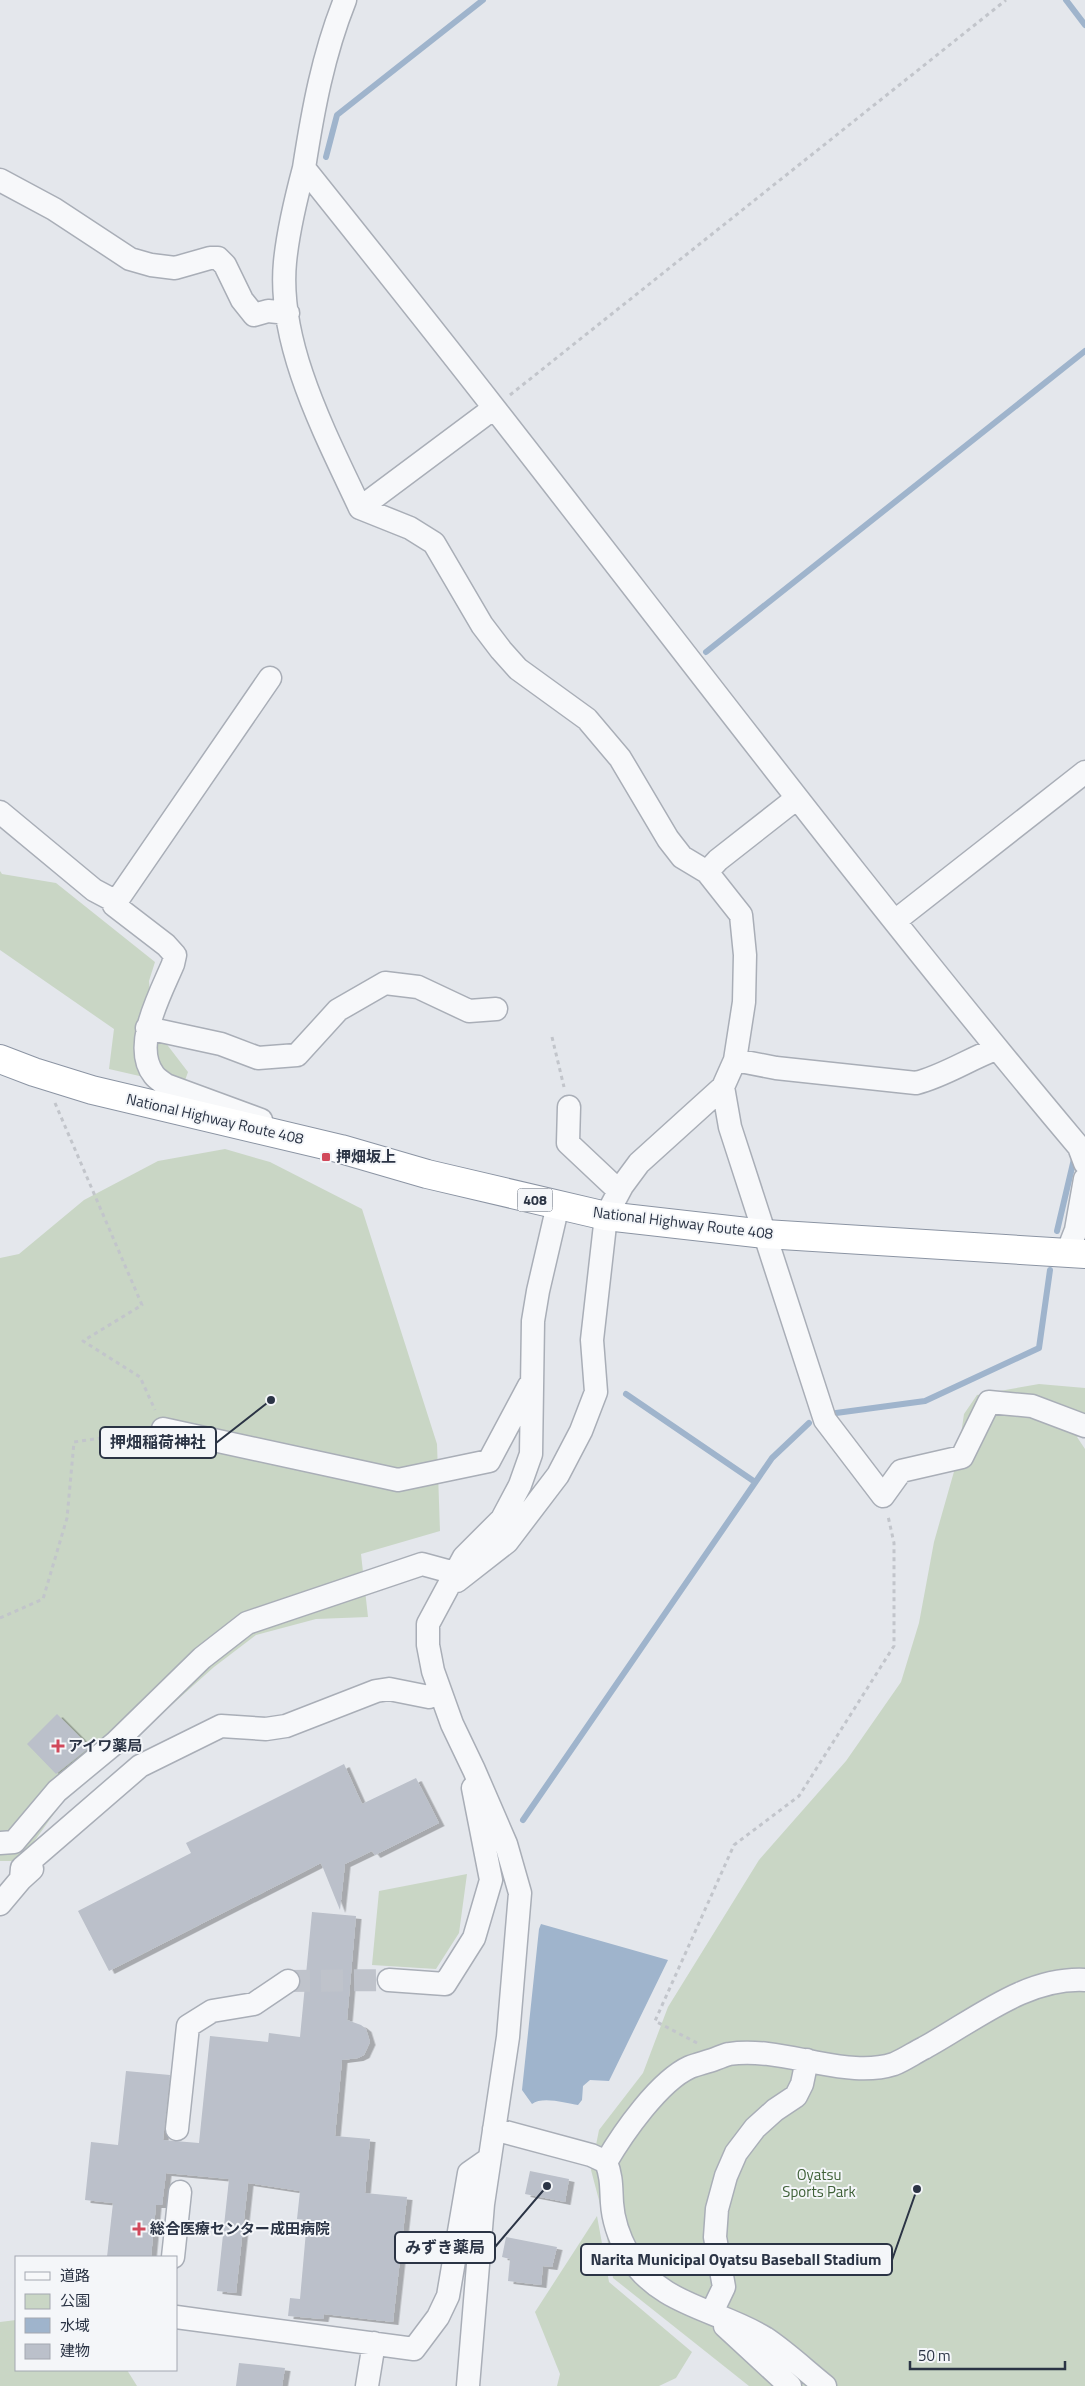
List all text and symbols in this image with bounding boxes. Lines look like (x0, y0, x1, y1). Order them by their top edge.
street label: National Highway Route 408 (124, 1087, 306, 1150)
place label: 押畑坂上 (336, 1145, 396, 1168)
marker: 押畑坂上 (320, 1151, 332, 1163)
road number: 408 (518, 1188, 552, 1212)
street label: National Highway Route 408 (592, 1200, 774, 1245)
callout: 押畑稲荷神社 (100, 1427, 216, 1458)
text: 押畑稲荷神社 (110, 1430, 206, 1454)
place label: アイワ薬局 (68, 1734, 142, 1757)
marker: アイワ薬局 (52, 1740, 64, 1752)
park label: Oyatsu Sports Park (782, 2163, 856, 2203)
place label: 総合医療センター成田病院 (150, 2217, 330, 2240)
marker: 総合医療センター成田病院 (132, 2222, 146, 2236)
callout: みずき薬局 (395, 2232, 495, 2263)
text: みずき薬局 (405, 2235, 485, 2259)
callout: Narita Municipal Oyatsu Baseball Stadium (581, 2244, 892, 2275)
text: Narita Municipal Oyatsu Baseball Stadium (590, 2247, 882, 2271)
legend (15, 2256, 178, 2371)
text: 道路 (60, 2264, 90, 2287)
text: 公園 (60, 2289, 90, 2312)
text: 水域 (60, 2314, 90, 2337)
scale bar (910, 2338, 1065, 2370)
text: 建物 (60, 2339, 90, 2362)
text: 50 m (918, 2344, 951, 2367)

